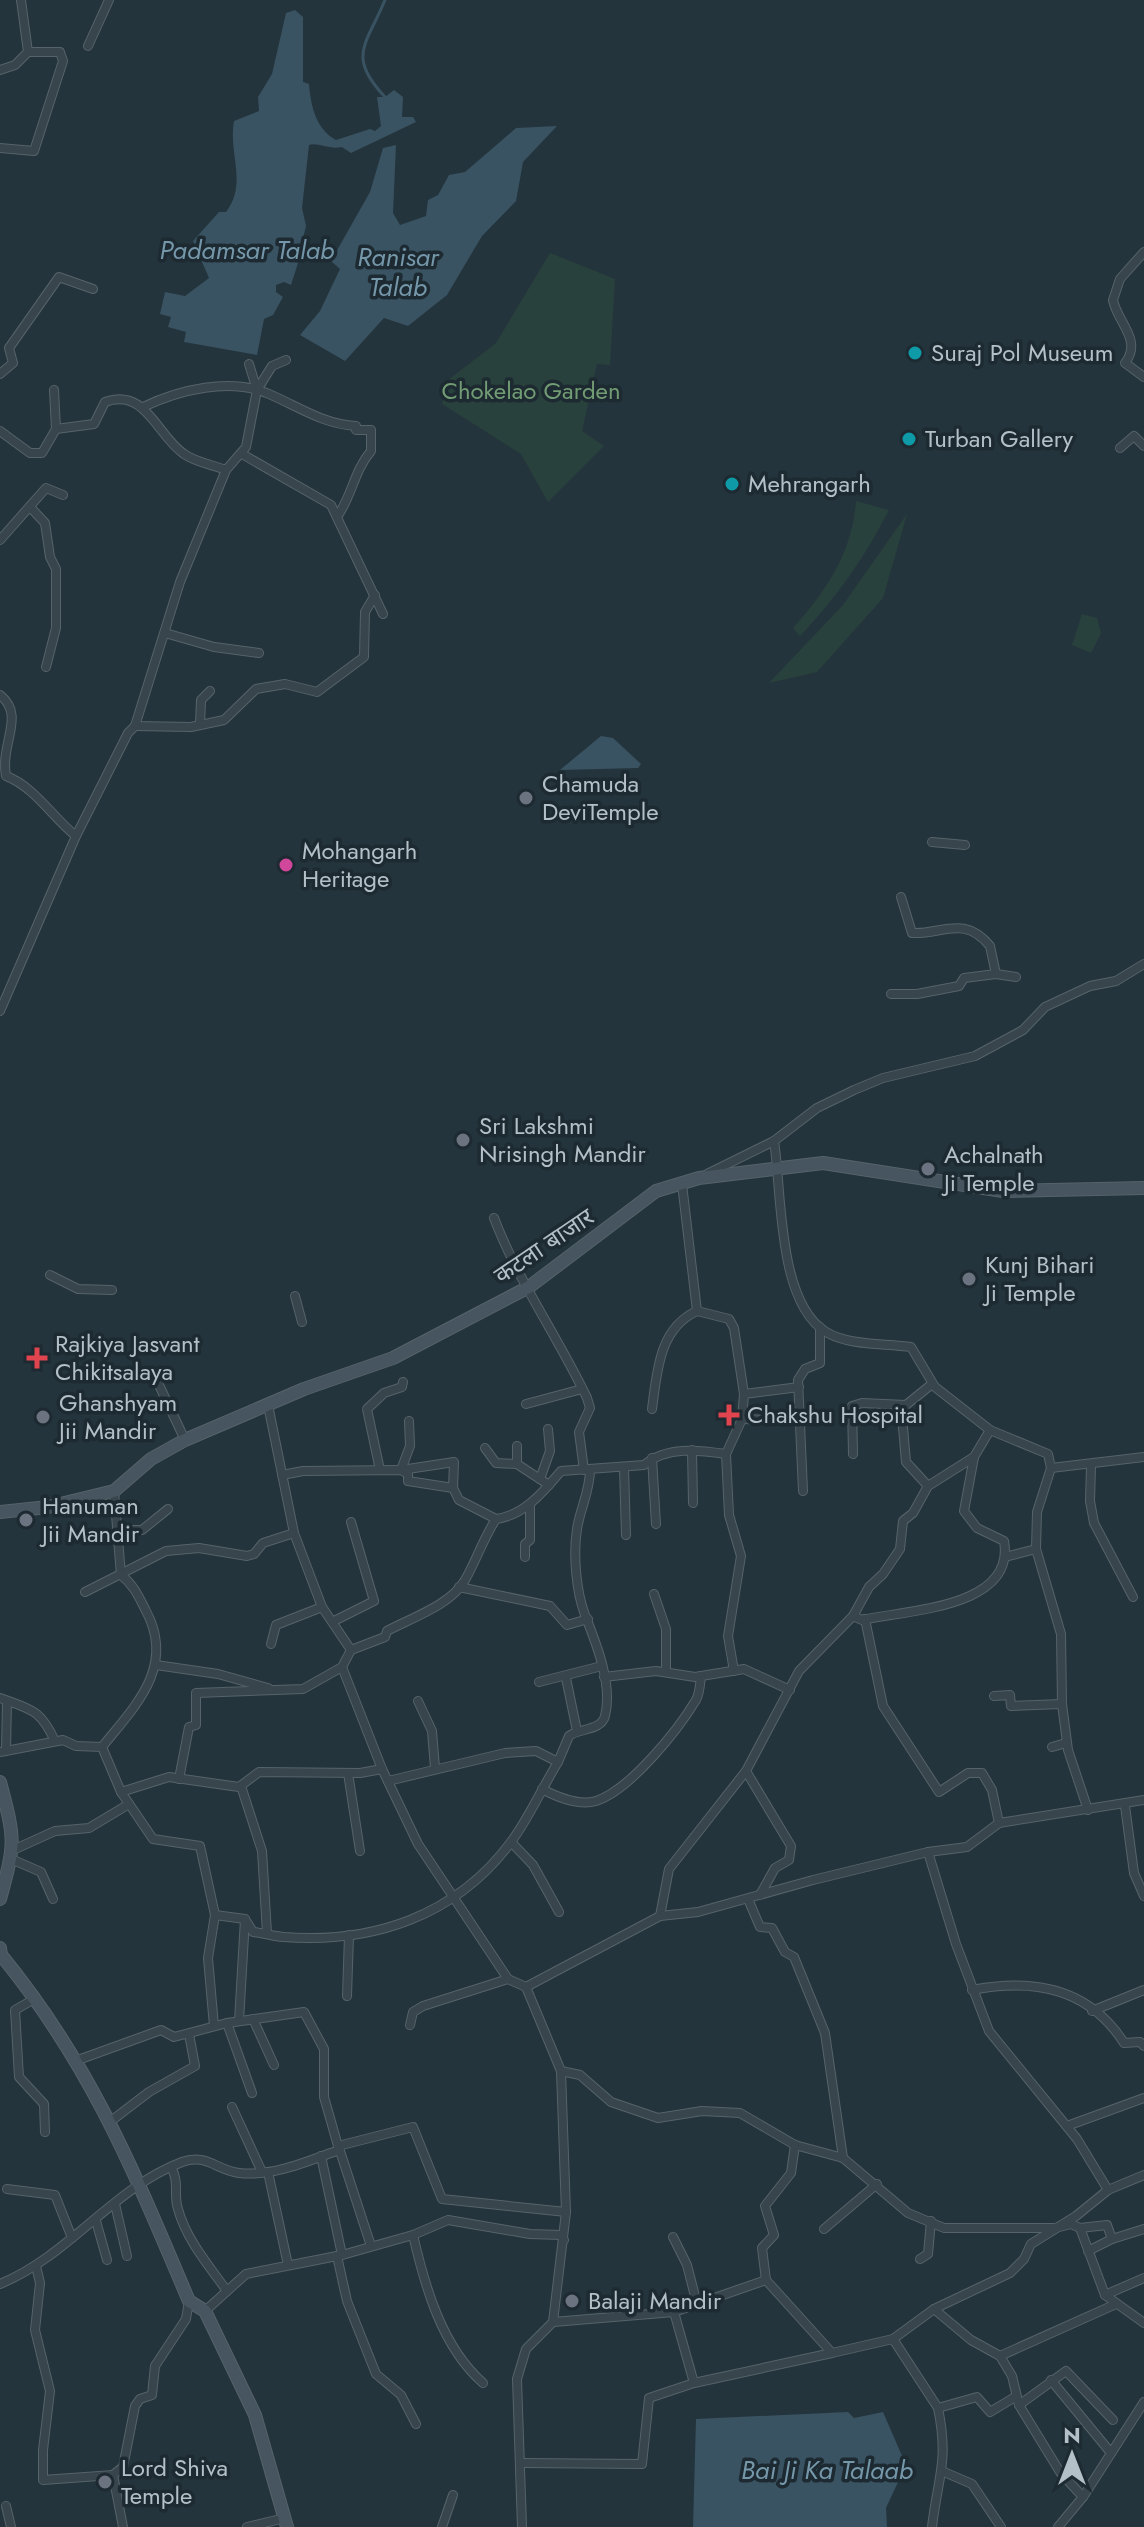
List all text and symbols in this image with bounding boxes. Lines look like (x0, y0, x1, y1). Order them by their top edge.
water label: Padamsar Talab (160, 231, 335, 269)
water label: Ranisar Talab (357, 238, 440, 306)
place label: Suraj Pol Museum (931, 335, 1113, 370)
marker: Suraj Pol Museum (906, 344, 924, 362)
park label: Chokelao Garden (441, 373, 621, 408)
place label: Turban Gallery (925, 421, 1074, 456)
marker: Turban Gallery (900, 430, 918, 448)
place label: Mehrangarh (748, 466, 871, 501)
marker: Mehrangarh (723, 475, 741, 493)
place label: Chamuda DeviTemple (542, 766, 659, 829)
marker: Chamuda DeviTemple (517, 789, 535, 807)
place label: Mohangarh Heritage (302, 833, 417, 896)
marker: Mohangarh Heritage (277, 856, 295, 874)
place label: Sri Lakshmi Nrisingh Mandir (479, 1108, 647, 1171)
marker: Sri Lakshmi Nrisingh Mandir (454, 1131, 472, 1149)
place label: Achalnath Ji Temple (941, 1137, 1043, 1200)
marker: Achalnath Ji Temple (919, 1160, 937, 1178)
street label: कटला बाजार (487, 1199, 602, 1292)
place label: Kunj Bihari Ji Temple (982, 1247, 1095, 1310)
marker: Kunj Bihari Ji Temple (960, 1270, 978, 1288)
place label: Rajkiya Jasvant Chikitsalaya (55, 1326, 200, 1389)
marker: Rajkiya Jasvant Chikitsalaya (26, 1347, 48, 1369)
place label: Ghanshyam Jii Mandir (56, 1385, 177, 1448)
place label: Chakshu Hospital (747, 1397, 923, 1432)
marker: Chakshu Hospital (718, 1404, 740, 1426)
marker: Ghanshyam Jii Mandir (34, 1408, 52, 1426)
place label: Hanuman Jii Mandir (39, 1488, 140, 1551)
marker: Hanuman Jii Mandir (17, 1511, 35, 1529)
place label: Balaji Mandir (588, 2283, 722, 2318)
marker: Balaji Mandir (563, 2292, 581, 2310)
north arrow (1032, 2415, 1112, 2495)
text: N (1063, 2419, 1081, 2451)
place label: Lord Shiva Temple (121, 2450, 228, 2513)
water label: Bai Ji Ka Talaab (741, 2451, 914, 2489)
marker: Lord Shiva Temple (96, 2473, 114, 2491)

